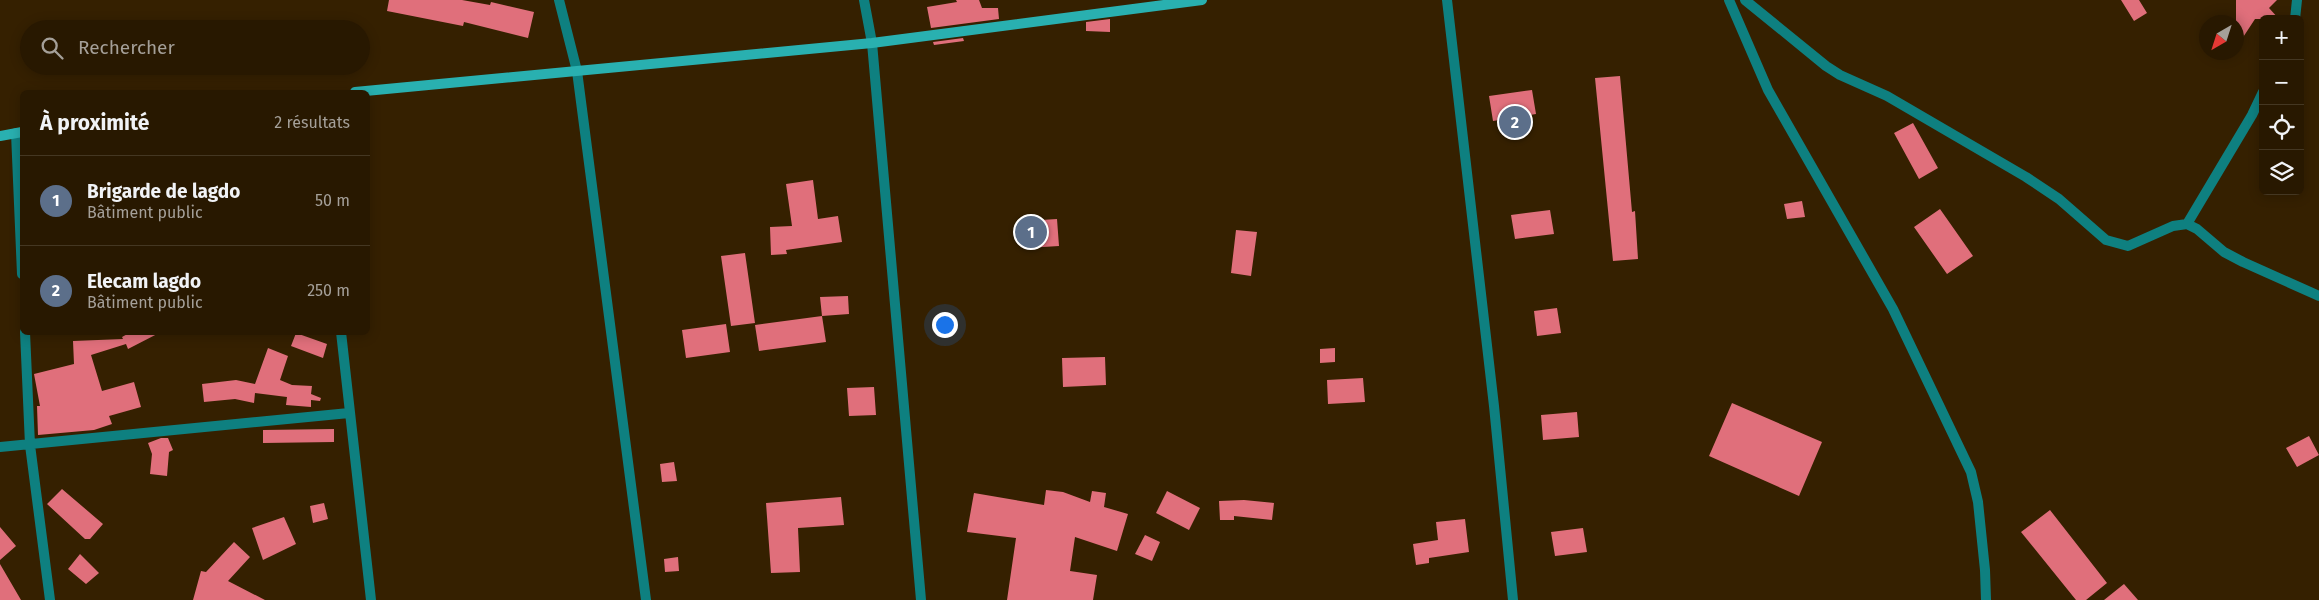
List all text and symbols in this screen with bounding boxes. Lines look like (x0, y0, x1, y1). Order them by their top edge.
north arrow (2199, 15, 2244, 60)
map controls (2259, 15, 2304, 195)
button: + (2259, 15, 2304, 60)
search box (20, 20, 370, 75)
icon: search (38, 34, 66, 62)
text: Rechercher (78, 36, 175, 59)
button: − (2259, 60, 2304, 105)
pin: 2 (1499, 103, 1531, 141)
button: locate (2259, 105, 2304, 150)
text: À proximité (40, 110, 149, 136)
text: 2 résultats (274, 113, 350, 132)
button: layers (2259, 150, 2304, 195)
text: Brigarde de lagdo (87, 180, 240, 203)
text: 1 (52, 191, 60, 210)
text: 50 m (315, 191, 350, 210)
text: Bâtiment public (87, 203, 203, 222)
pin: 1 (1015, 213, 1047, 251)
text: Elecam lagdo (87, 270, 201, 293)
text: 2 (52, 281, 60, 300)
text: 250 m (307, 281, 350, 300)
text: Bâtiment public (87, 293, 203, 312)
your location (932, 312, 958, 338)

